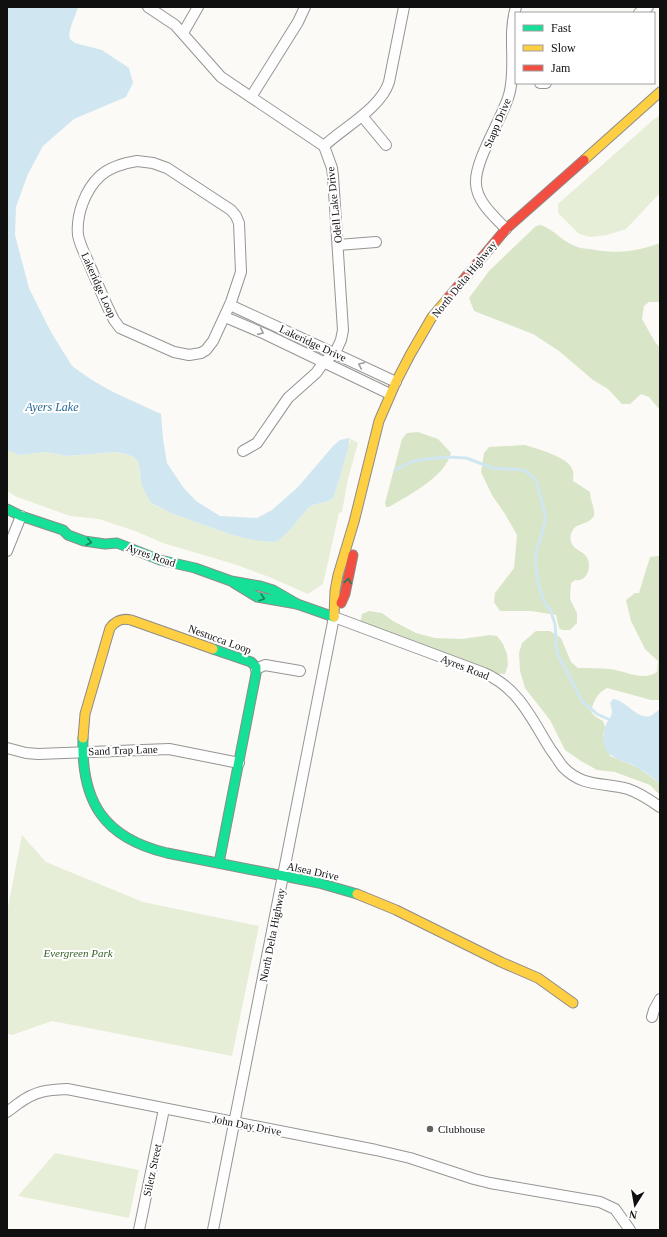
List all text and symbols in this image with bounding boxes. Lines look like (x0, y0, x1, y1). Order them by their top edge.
legend (515, 12, 655, 84)
text: Fast (551, 21, 572, 35)
text: Slow (551, 41, 576, 55)
text: Jam (551, 61, 571, 75)
street label: Stapp Drive (481, 96, 513, 150)
street label: Odell Lake Drive (324, 166, 344, 244)
street label: North Delta Highway (429, 238, 499, 320)
street label: Lakeridge Loop (79, 250, 119, 320)
street label: Lakeridge Drive (278, 322, 348, 364)
one-way arrow (256, 327, 264, 335)
one-way arrow (357, 362, 365, 370)
water label: Ayers Lake (25, 400, 79, 414)
one-way arrow (85, 537, 92, 545)
street label: Ayres Road (125, 541, 178, 569)
one-way arrow (343, 578, 351, 584)
one-way arrow (258, 593, 265, 602)
street label: Nestucca Loop (187, 622, 254, 656)
street label: Ayres Road (439, 652, 492, 682)
street label: Sand Trap Lane (88, 743, 158, 757)
street label: Alsea Drive (286, 860, 340, 882)
street label: North Delta Highway (257, 887, 287, 983)
park label: Evergreen Park (42, 947, 114, 959)
street label: John Day Drive (212, 1112, 282, 1138)
place label: Clubhouse (438, 1123, 485, 1135)
marker: Clubhouse (425, 1124, 435, 1134)
street label: Siletz Street (141, 1143, 163, 1197)
north arrow (615, 1185, 655, 1225)
text: N (628, 1208, 638, 1221)

